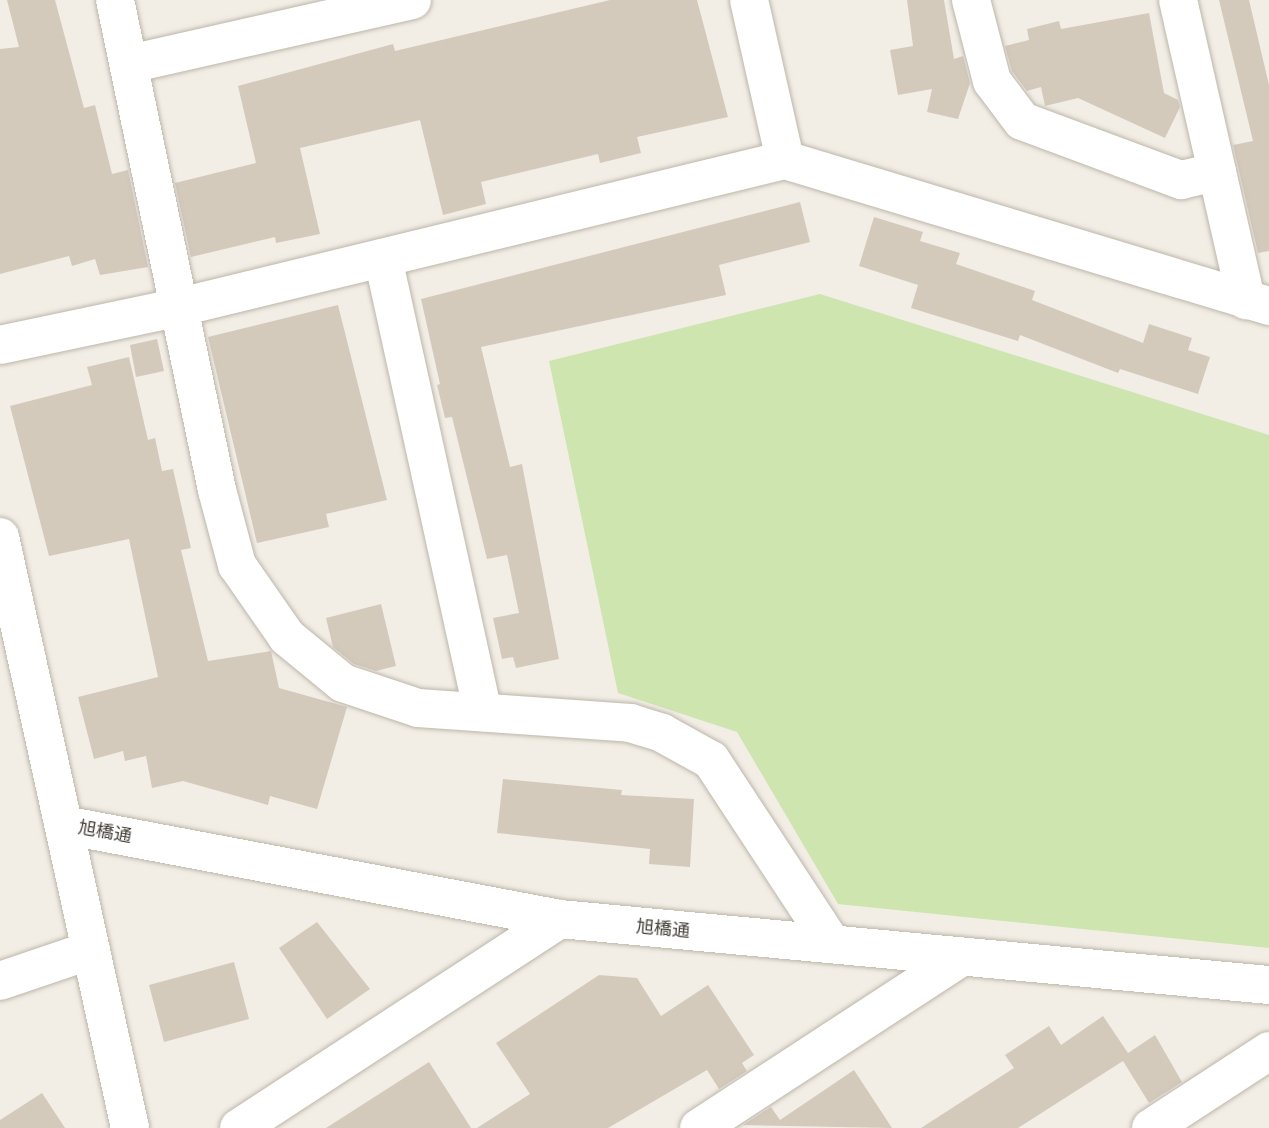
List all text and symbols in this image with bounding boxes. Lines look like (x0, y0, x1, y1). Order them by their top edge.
street label: 旭橋通 (77, 817, 133, 847)
street label: 旭橋通 (635, 916, 691, 942)

